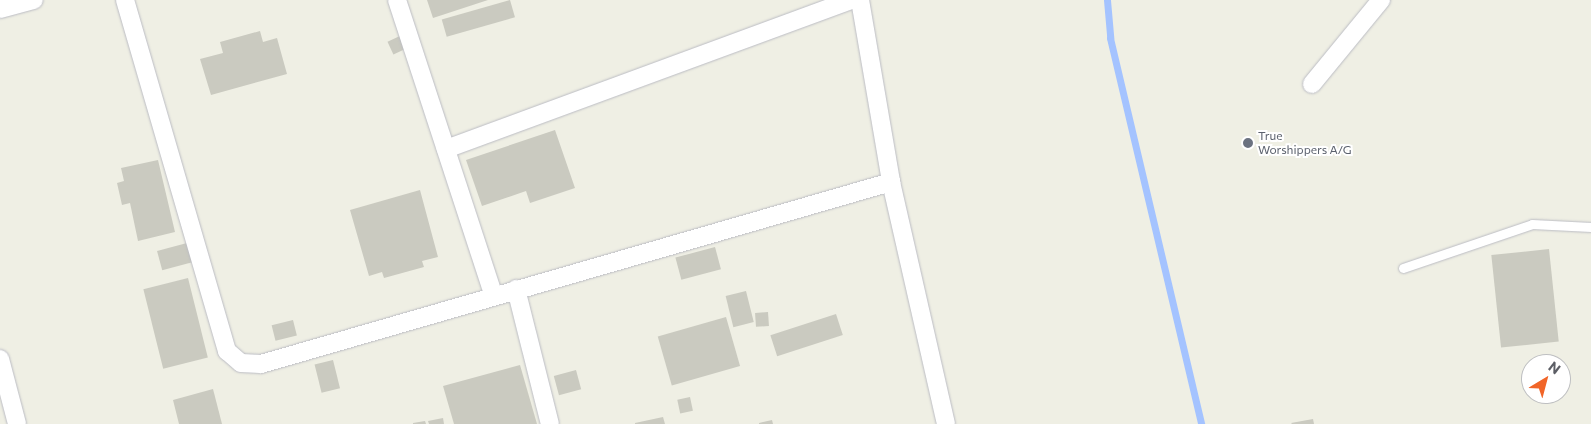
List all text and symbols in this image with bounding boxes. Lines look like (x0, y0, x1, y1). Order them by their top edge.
place label: True Worshippers A/G (1258, 129, 1352, 157)
marker: True Worshippers A/G (1242, 137, 1254, 149)
north arrow (1521, 354, 1571, 404)
text: N (1545, 357, 1564, 377)

